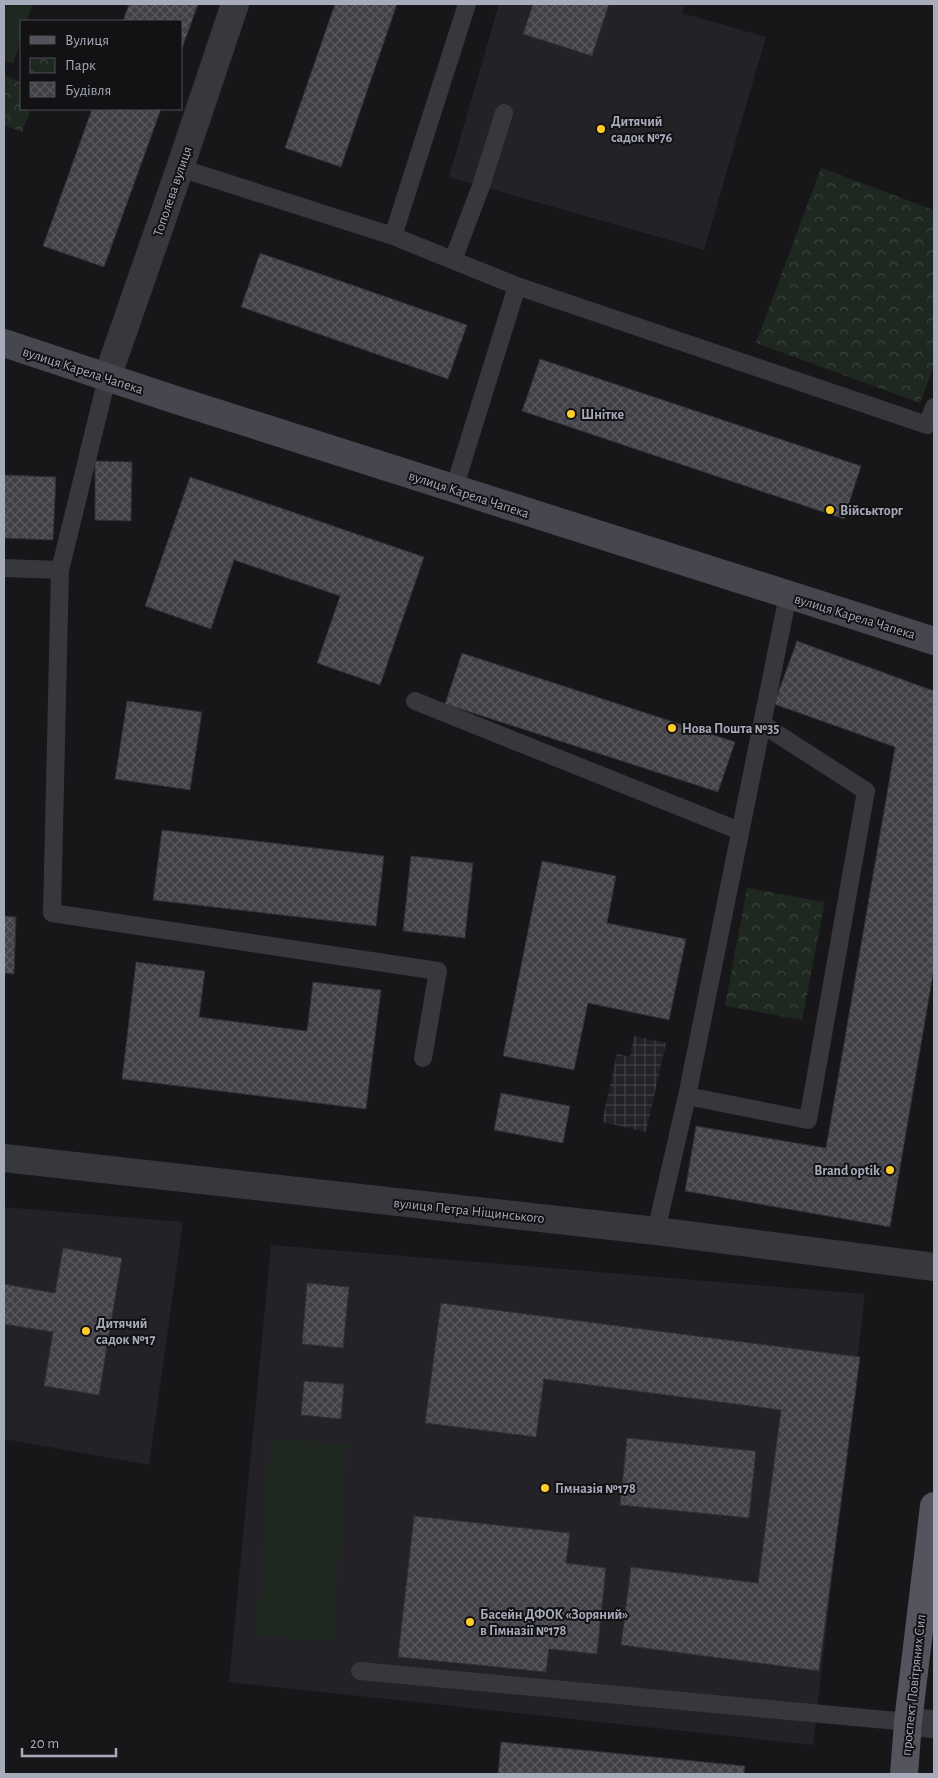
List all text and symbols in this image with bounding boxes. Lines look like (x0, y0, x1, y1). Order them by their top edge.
legend (20, 20, 182, 110)
text: Вулиця (65, 33, 109, 48)
text: Парк (65, 58, 96, 73)
text: Будівля (65, 83, 111, 98)
place label: Дитячий садок №76 (611, 115, 672, 145)
marker: Дитячий садок №76 (595, 123, 607, 135)
street label: Тополева вулиця (151, 145, 195, 238)
street label: вулиця Карела Чапека (21, 345, 145, 397)
marker: Шнітке (565, 408, 577, 420)
place label: Шнітке (581, 408, 625, 422)
street label: вулиця Карела Чапека (407, 469, 531, 521)
marker: Військторг (824, 504, 836, 516)
place label: Військторг (840, 504, 904, 518)
street label: вулиця Карела Чапека (793, 592, 917, 642)
marker: Нова Пошта №35 (666, 722, 678, 734)
place label: Нова Пошта №35 (682, 722, 779, 736)
place label: Brand optik (814, 1164, 880, 1178)
marker: Brand optik (884, 1164, 896, 1176)
street label: вулиця Петра Ніщинського (393, 1196, 545, 1226)
place label: Дитячий садок №17 (96, 1317, 156, 1347)
marker: Дитячий садок №17 (80, 1325, 92, 1337)
marker: Гімназія №178 (539, 1482, 551, 1494)
place label: Гімназія №178 (555, 1482, 636, 1496)
place label: Басейн ДФОК «Зоряний» в Гімназії №178 (480, 1608, 628, 1638)
street label: проспект Повітряних Сил (900, 1614, 928, 1757)
marker: Басейн ДФОК «Зоряний» в Гімназії №178 (464, 1616, 476, 1628)
scale bar (22, 1726, 116, 1758)
text: 20 m (30, 1736, 59, 1751)

